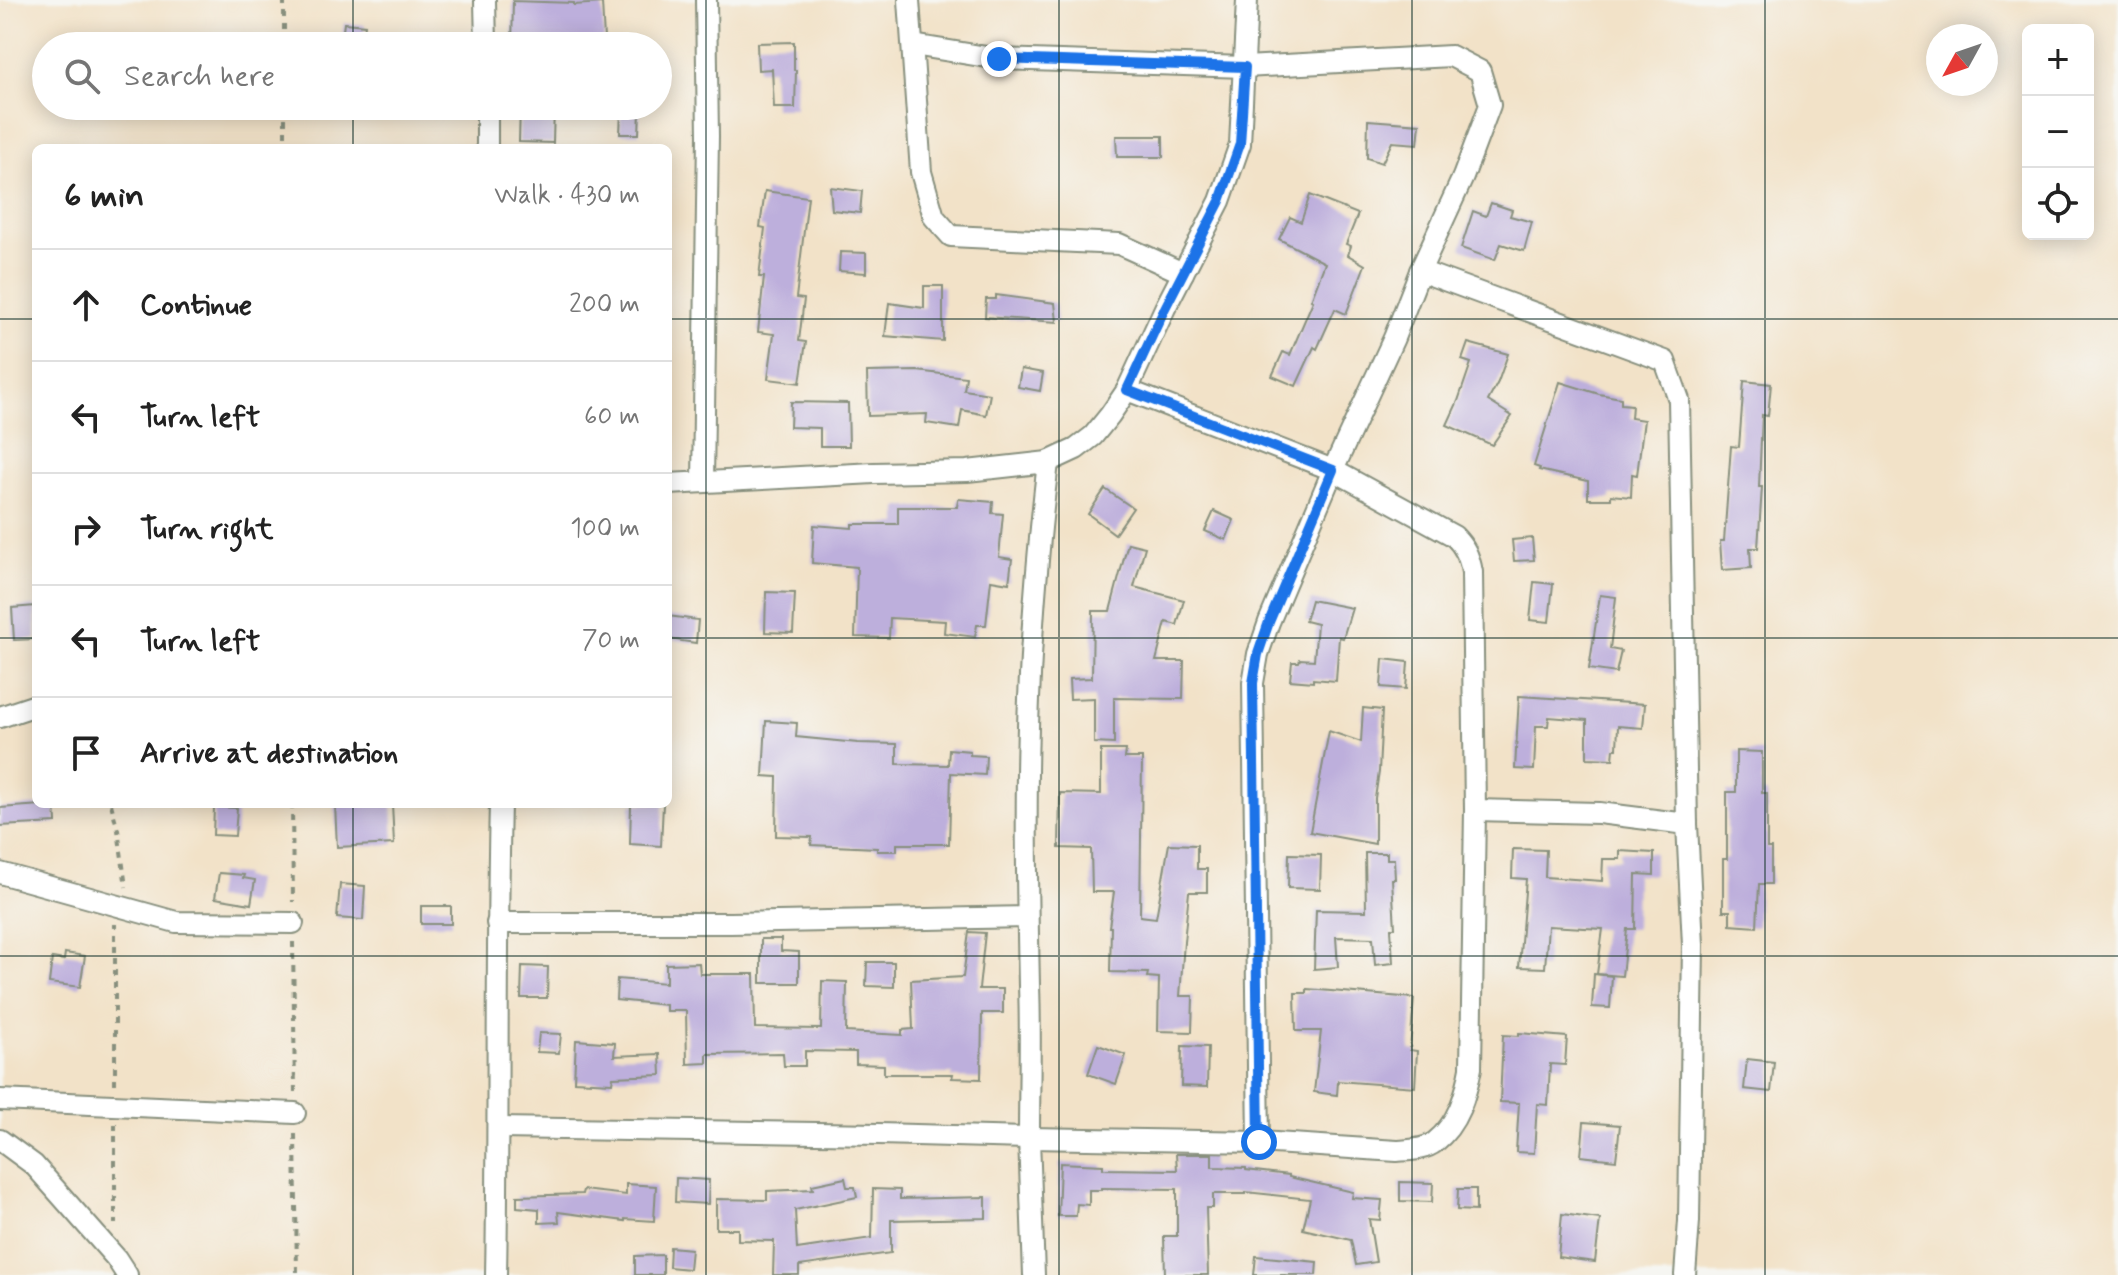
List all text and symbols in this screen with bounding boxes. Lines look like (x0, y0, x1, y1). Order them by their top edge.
north arrow (1926, 24, 1998, 96)
map controls (2022, 24, 2094, 240)
button: + (2022, 24, 2094, 96)
search box (32, 32, 672, 120)
route end (981, 41, 1017, 77)
icon: search (60, 54, 104, 98)
text: Search here (124, 57, 275, 96)
button: − (2022, 96, 2094, 168)
button: locate (2022, 168, 2094, 240)
text: 6 min (64, 174, 144, 219)
text: Walk · 430 m (494, 179, 640, 213)
icon: ahead (64, 283, 108, 327)
text: Continue (140, 286, 252, 325)
text: 200 m (569, 288, 640, 322)
icon: left (64, 395, 108, 439)
text: Turn left (140, 398, 260, 437)
text: 60 m (584, 400, 640, 434)
icon: right (64, 507, 108, 551)
text: Turn right (140, 510, 273, 549)
text: 100 m (570, 512, 640, 546)
icon: left (64, 619, 108, 663)
text: Turn left (140, 622, 260, 661)
text: 70 m (582, 624, 640, 658)
icon: arrive (64, 731, 108, 775)
text: Arrive at destination (140, 734, 398, 773)
route start (1241, 1124, 1277, 1160)

